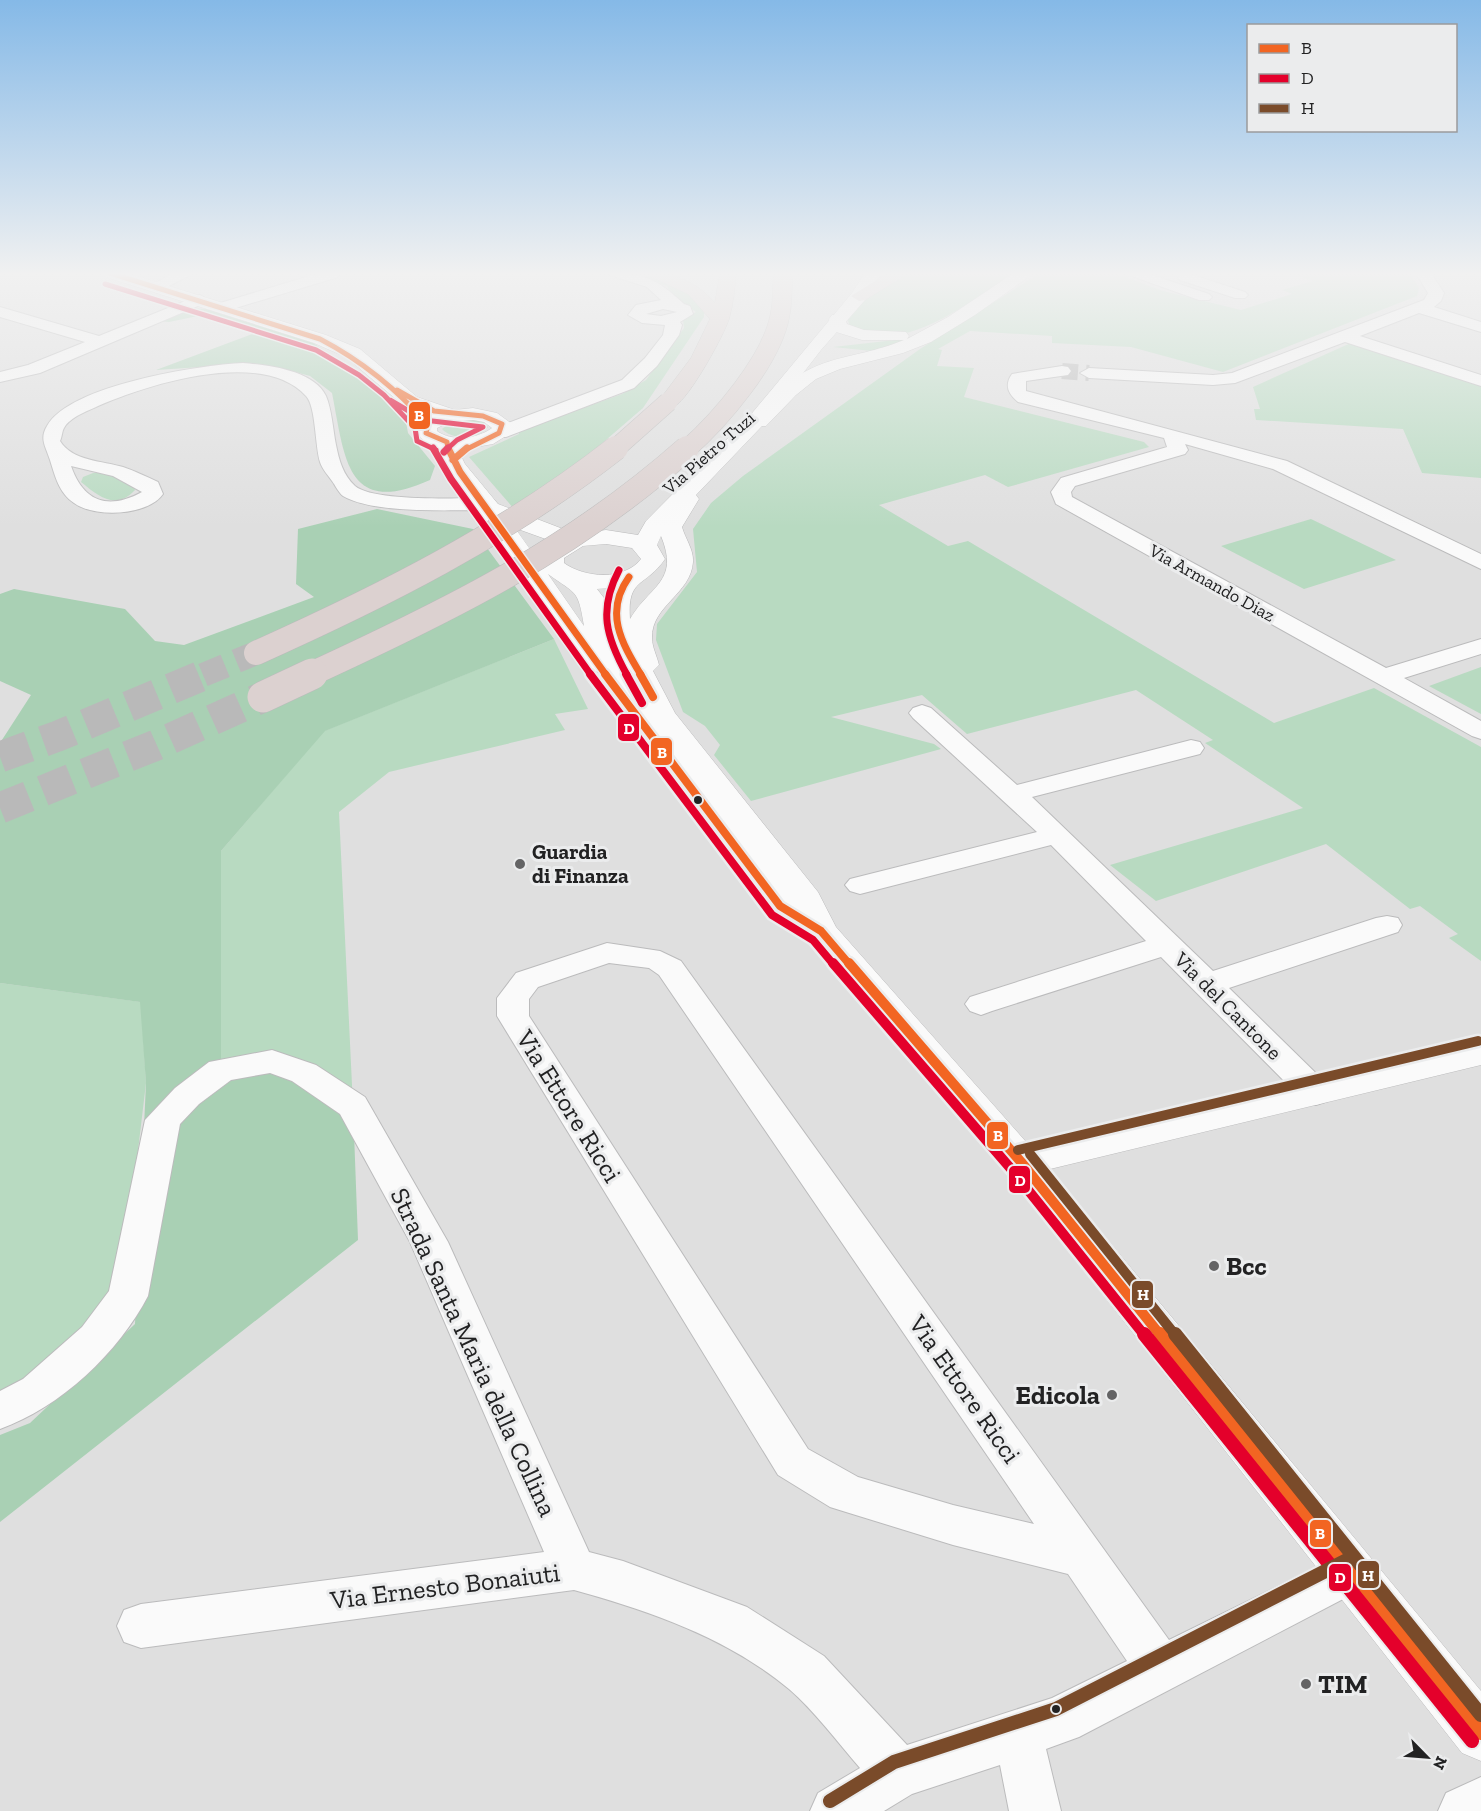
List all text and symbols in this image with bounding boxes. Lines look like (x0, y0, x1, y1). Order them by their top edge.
legend (1247, 24, 1457, 132)
text: B (1301, 37, 1312, 59)
text: D (1301, 67, 1314, 89)
text: H (1301, 97, 1315, 119)
line badge: B (408, 401, 431, 430)
text: B (414, 406, 424, 425)
street label: Via Pietro Tuzi (658, 407, 760, 500)
street label: Via Armando Diaz (1144, 539, 1279, 627)
line badge: D (617, 713, 640, 742)
text: D (623, 719, 635, 738)
line badge: B (650, 737, 673, 766)
text: B (657, 743, 667, 762)
unlabelled marker (692, 794, 704, 806)
place label: Guardia di Finanza (532, 839, 629, 888)
marker: Guardia di Finanza (513, 857, 527, 871)
street label: Via del Cantone (1169, 946, 1287, 1065)
street label: Via Ettore Ricci (509, 1023, 629, 1188)
line badge: B (986, 1121, 1009, 1150)
text: B (993, 1126, 1003, 1145)
line badge: D (1008, 1165, 1031, 1194)
text: D (1014, 1171, 1026, 1190)
street label: Strada Santa Maria della Collina (384, 1183, 564, 1522)
place label: Bcc (1226, 1250, 1267, 1282)
marker: Bcc (1207, 1259, 1221, 1273)
line badge: H (1131, 1280, 1154, 1309)
text: H (1137, 1285, 1149, 1304)
street label: Via Ettore Ricci (902, 1308, 1028, 1469)
place label: Edicola (1016, 1379, 1100, 1411)
marker: Edicola (1105, 1388, 1119, 1402)
line badge: B (1309, 1519, 1332, 1548)
text: B (1315, 1524, 1325, 1543)
street label: Via Ernesto Bonaiuti (327, 1556, 562, 1616)
line badge: H (1357, 1560, 1380, 1589)
line badge: D (1328, 1563, 1352, 1592)
text: H (1362, 1566, 1374, 1585)
text: D (1334, 1568, 1346, 1587)
place label: TIM (1318, 1668, 1367, 1700)
marker: TIM (1299, 1677, 1313, 1691)
unlabelled marker (1050, 1703, 1062, 1715)
north arrow (1397, 1727, 1457, 1787)
text: N (1429, 1754, 1451, 1773)

